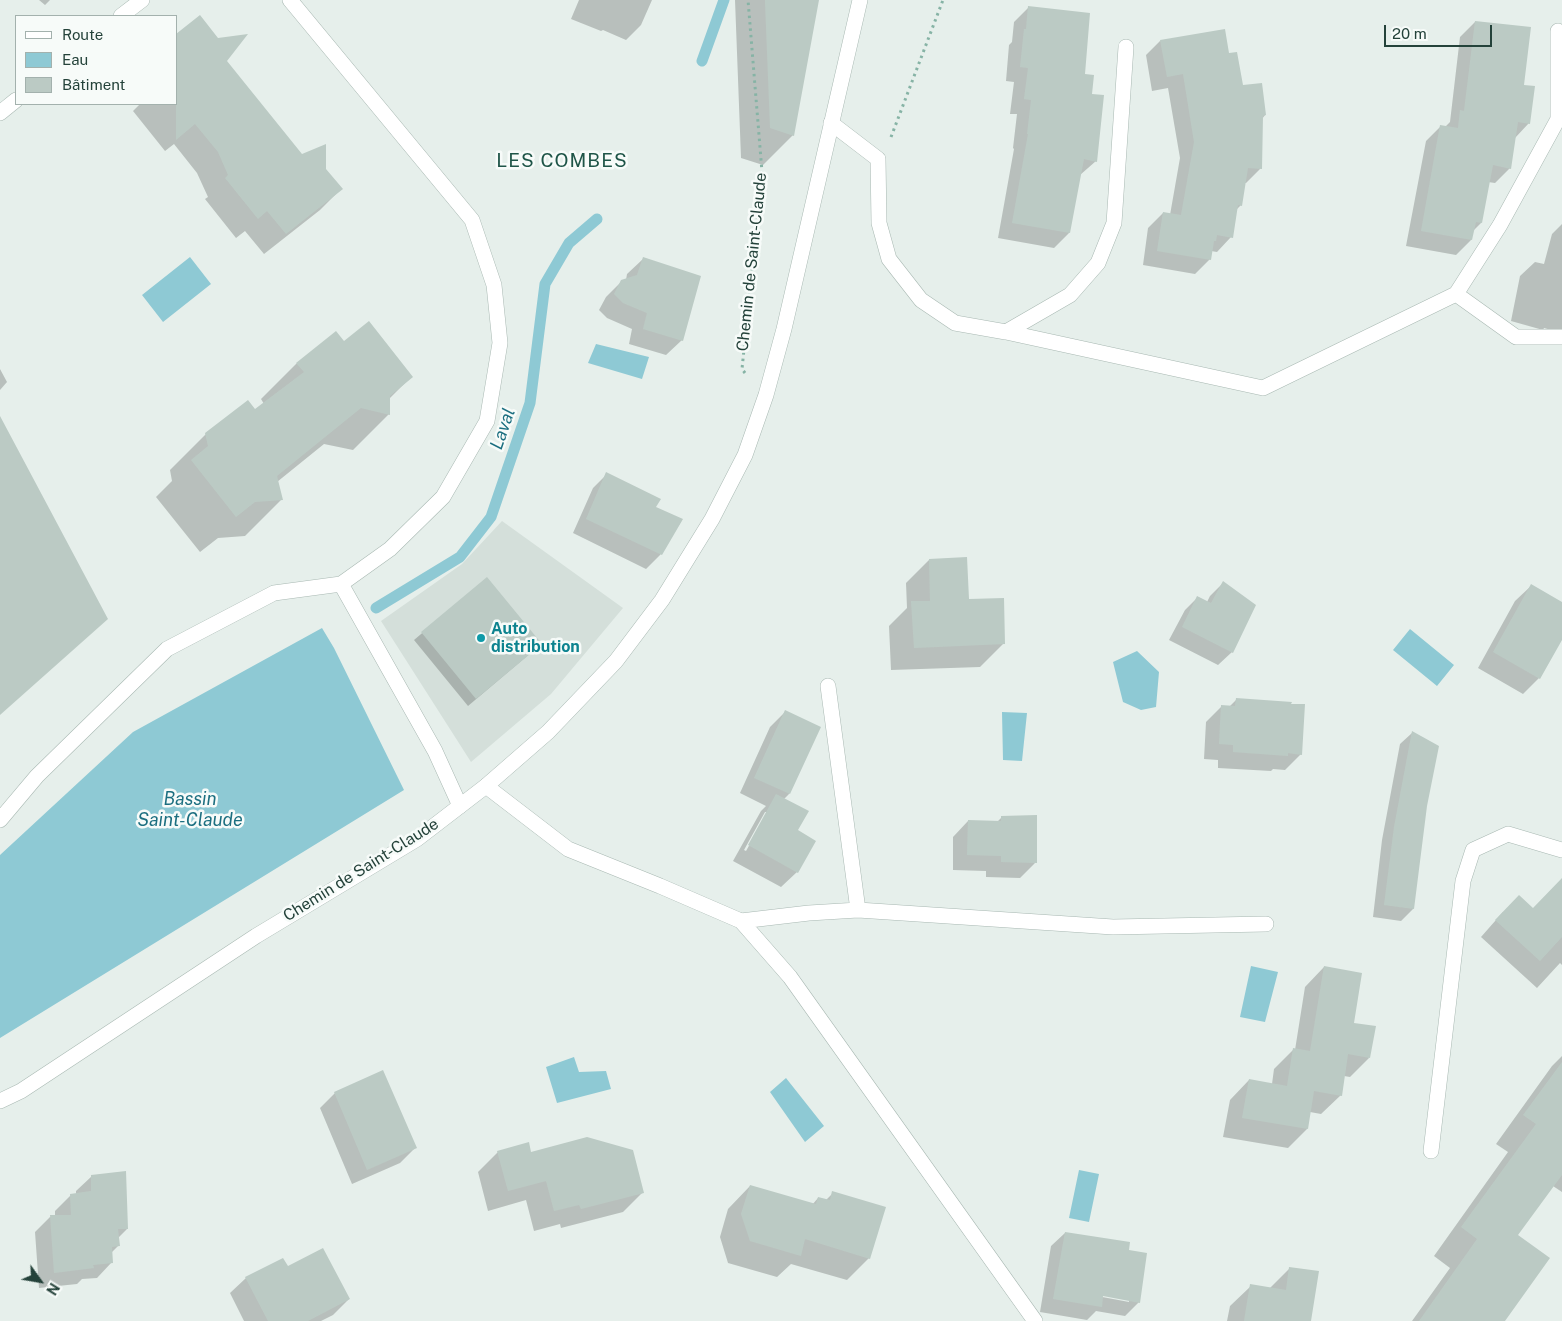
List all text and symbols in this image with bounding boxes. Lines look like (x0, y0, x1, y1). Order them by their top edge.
legend (15, 15, 178, 105)
scale bar (1387, 15, 1494, 47)
text: 20 m (1392, 25, 1427, 42)
text: Route (62, 26, 103, 43)
text: Eau (62, 51, 88, 68)
text: Bâtiment (62, 76, 125, 93)
district label: LES COMBES (495, 150, 629, 172)
street label: Chemin de Saint-Claude (733, 172, 771, 352)
water label: Laval (486, 405, 520, 453)
place label: Auto distribution (491, 619, 580, 657)
marker: Auto distribution (475, 632, 487, 644)
water label: Bassin Saint-Claude (137, 788, 243, 831)
street label: Chemin de Saint-Claude (280, 814, 442, 926)
north arrow (15, 1256, 65, 1306)
text: N (43, 1280, 62, 1298)

